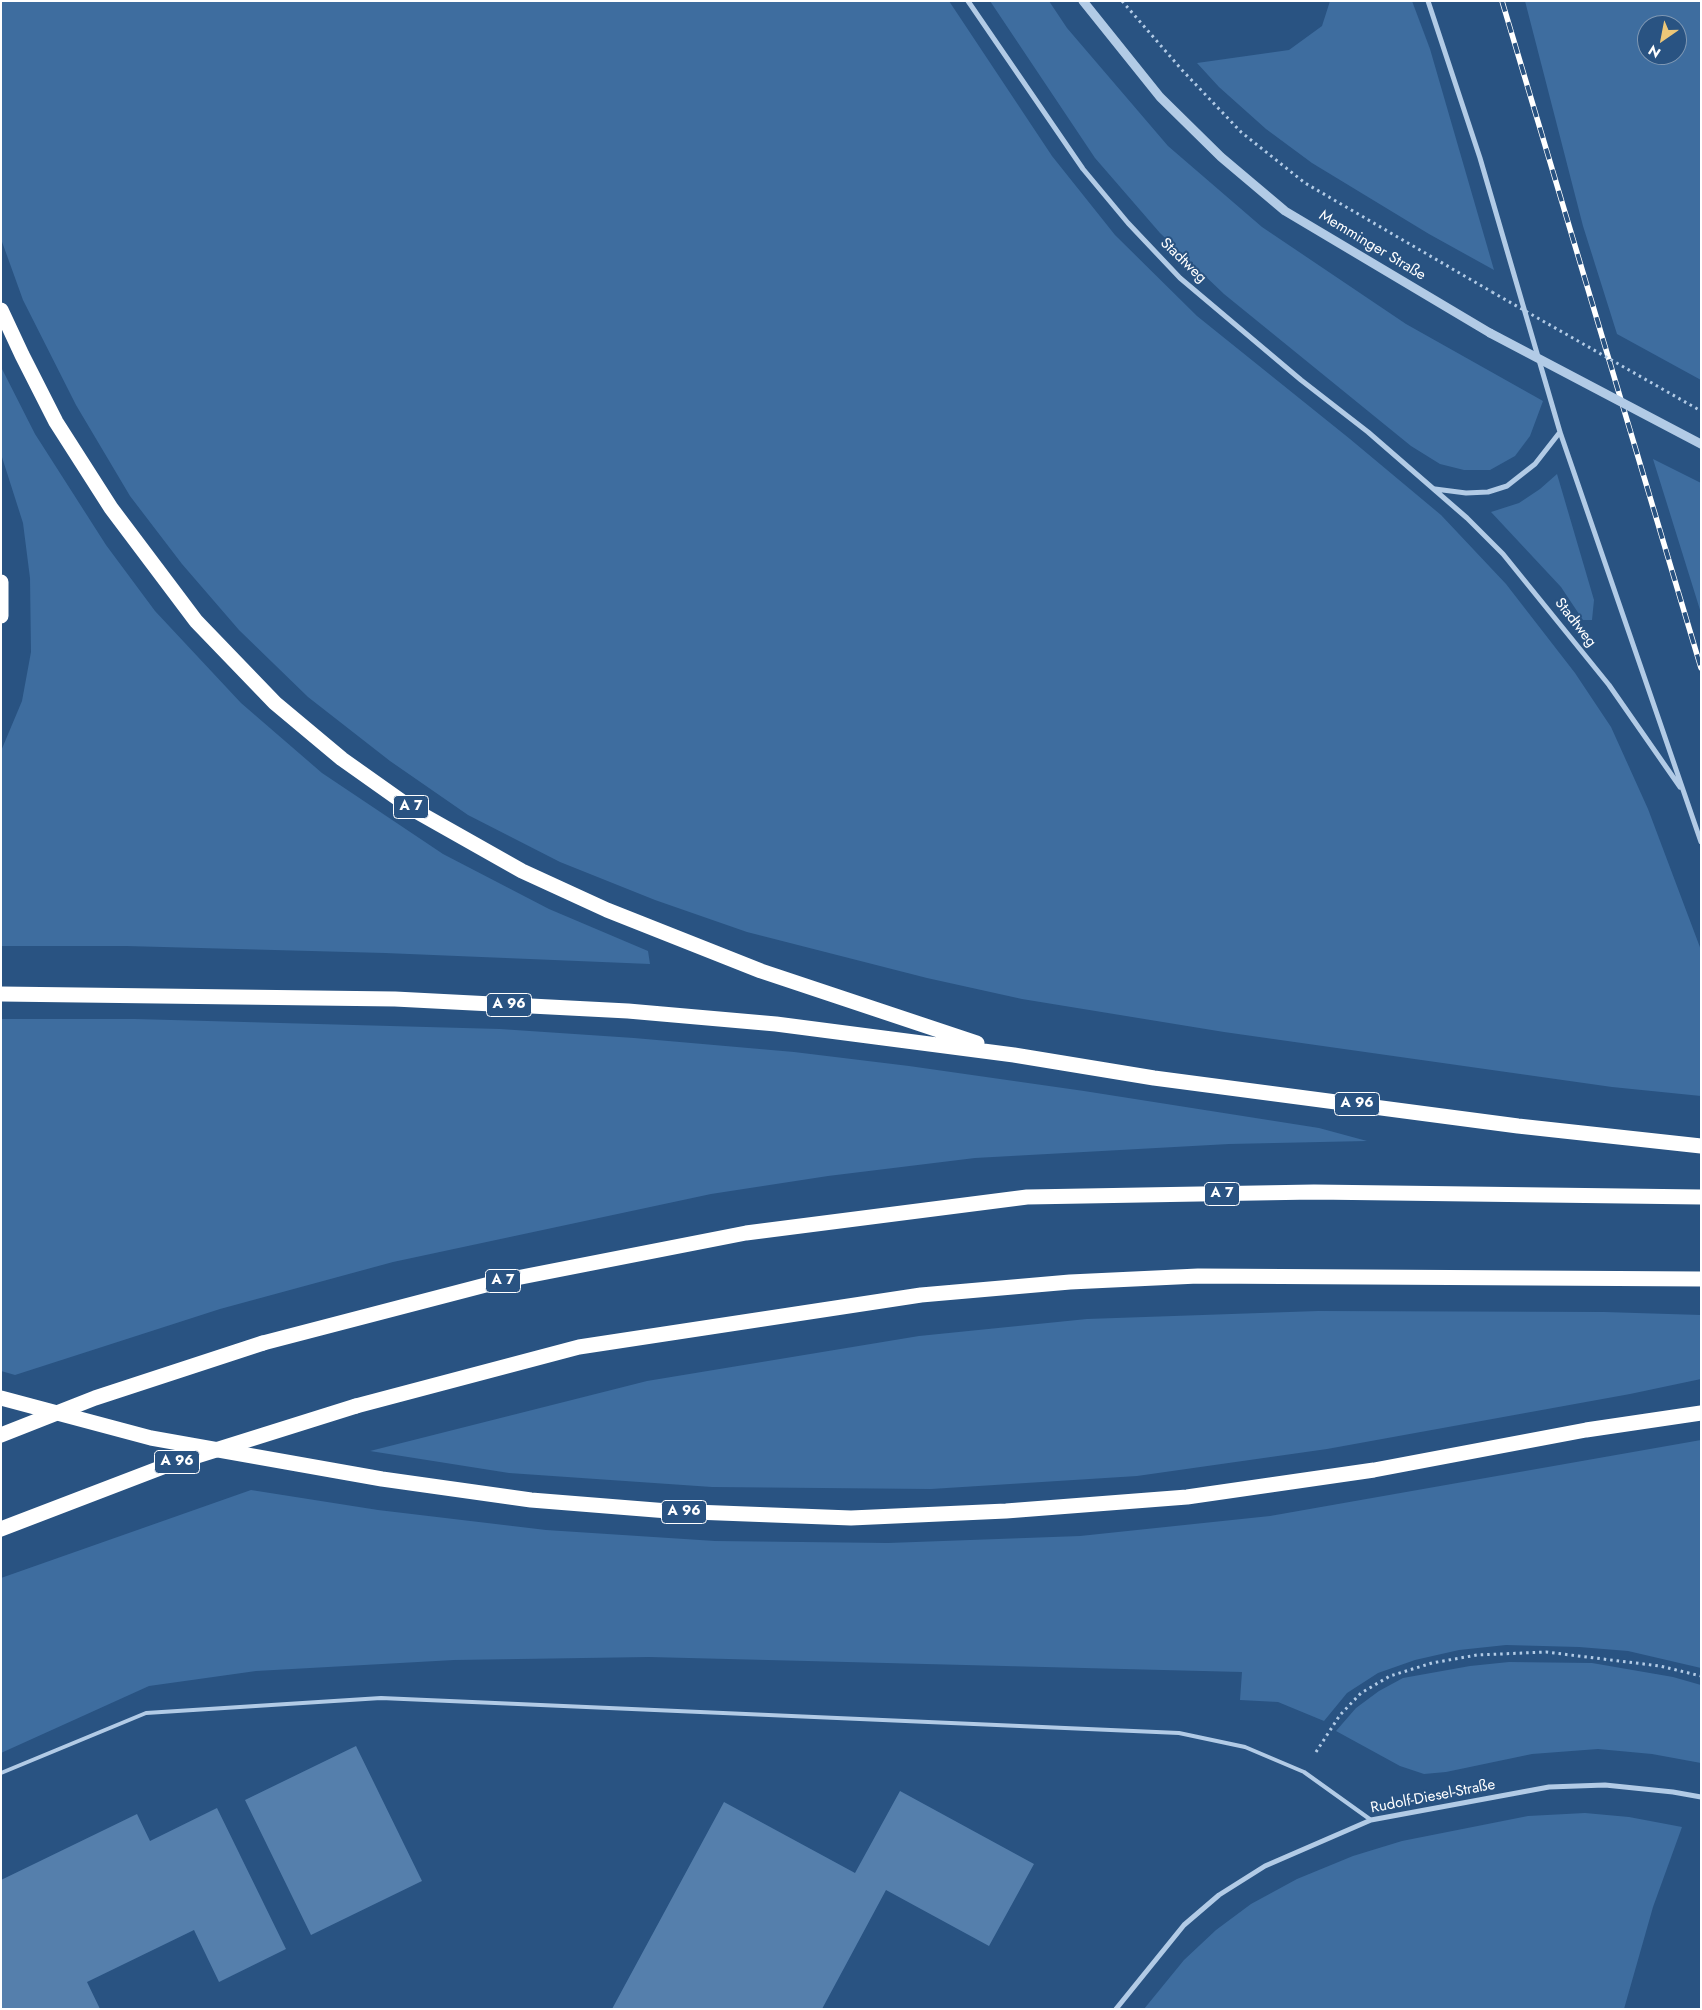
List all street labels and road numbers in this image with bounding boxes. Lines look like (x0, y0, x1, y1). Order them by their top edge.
street label: Memminger Straße (1315, 207, 1429, 285)
street label: Stadtweg (1156, 235, 1210, 287)
street label: Stadtweg (1550, 595, 1600, 651)
road number: A 7 (394, 796, 428, 819)
road number: A 96 (486, 994, 532, 1016)
road number: A 96 (1334, 1092, 1380, 1116)
road number: A 7 (1204, 1182, 1240, 1206)
road number: A 7 (486, 1270, 520, 1292)
road number: A 96 (154, 1450, 200, 1474)
road number: A 96 (662, 1500, 706, 1524)
street label: Rudolf-Diesel-Straße (1369, 1776, 1497, 1818)

